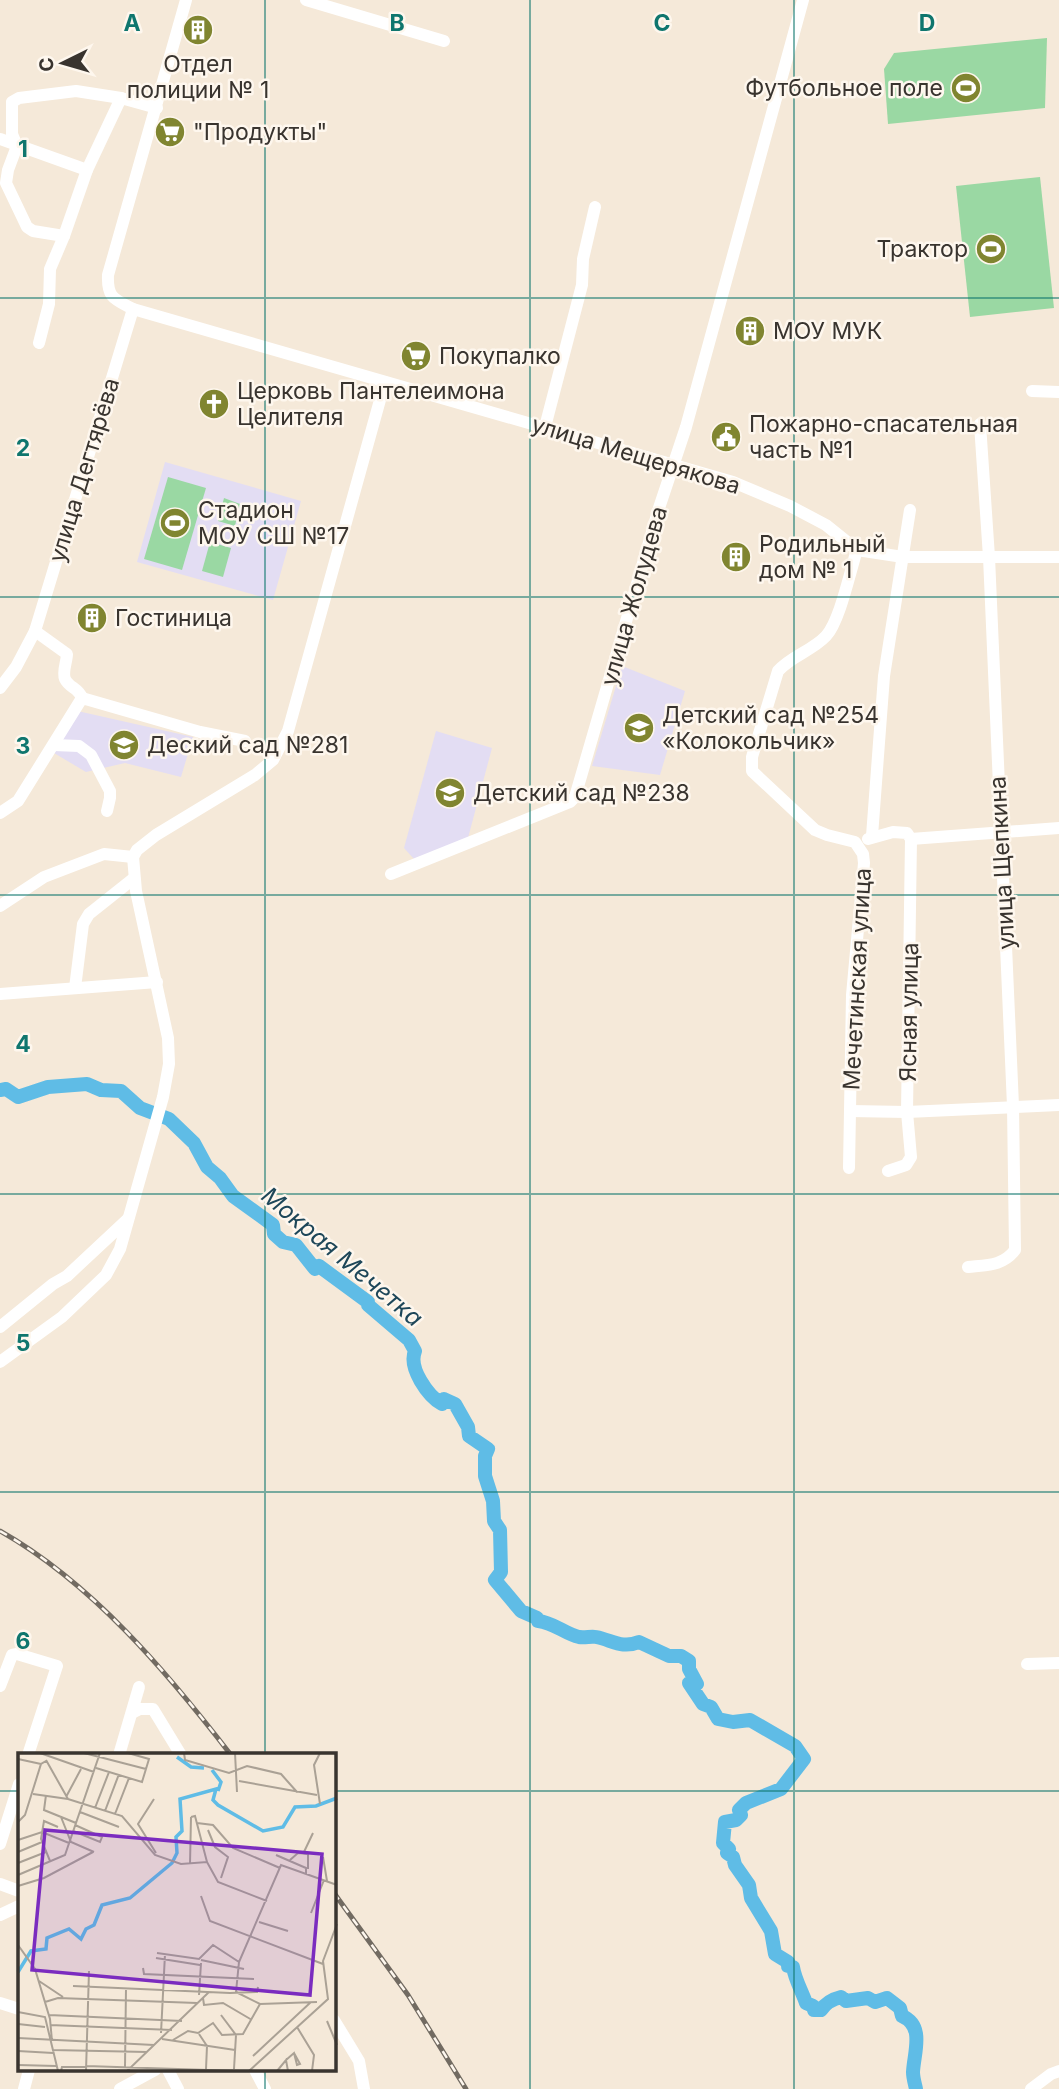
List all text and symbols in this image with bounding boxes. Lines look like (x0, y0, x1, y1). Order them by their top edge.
text: A (123, 9, 141, 37)
text: B (389, 9, 405, 37)
text: C (653, 9, 671, 37)
text: D (919, 9, 935, 37)
building icon: Отдел полиции № 1 (181, 13, 215, 47)
north arrow (28, 28, 98, 98)
place label: Отдел полиции № 1 (127, 50, 269, 104)
text: С (34, 56, 59, 72)
sports icon: Футбольное поле (949, 71, 983, 105)
place label: Футбольное поле (745, 74, 943, 102)
supermarket icon: "Продукты" (153, 115, 187, 149)
place label: "Продукты" (193, 118, 327, 146)
text: 1 (18, 135, 28, 163)
sports icon: Трактор (974, 232, 1008, 266)
place label: Трактор (877, 235, 968, 263)
building icon: МОУ МУК (733, 314, 767, 348)
place label: МОУ МУК (773, 317, 882, 345)
supermarket icon: Покупалко (399, 339, 433, 373)
place label: Покупалко (439, 342, 561, 370)
street label: улица Дегтярёва (43, 374, 125, 566)
place label: Церковь Пантелеимона Целителя (237, 377, 505, 431)
church icon: Церковь Пантелеимона Целителя (197, 387, 231, 421)
street label: улица Мещерякова (528, 410, 744, 500)
place label: Пожарно-спасательная часть №1 (749, 410, 1018, 464)
public building icon: Пожарно-спасательная часть №1 (709, 420, 743, 454)
text: 2 (16, 434, 30, 462)
place label: Стадион МОУ СШ №17 (198, 496, 349, 550)
street label: улица Жолудева (595, 503, 673, 689)
sports icon: Стадион МОУ СШ №17 (158, 506, 192, 540)
place label: Родильный дом № 1 (759, 530, 886, 584)
building icon: Родильный дом № 1 (719, 540, 753, 574)
building icon: Гостиница (75, 601, 109, 635)
place label: Гостиница (115, 604, 232, 632)
place label: Детский сад №254 «Колокольчик» (662, 701, 879, 755)
school or university icon: Детский сад №254 «Колокольчик» (622, 711, 656, 745)
school or university icon: Деский сад №281 (107, 728, 141, 762)
place label: Деский сад №281 (147, 731, 348, 759)
text: 3 (16, 732, 30, 760)
school or university icon: Детский сад №238 (433, 776, 467, 810)
street label: улица Щепкина (983, 776, 1021, 950)
place label: Детский сад №238 (473, 779, 690, 807)
street label: Мечетинская улица (837, 867, 877, 1091)
street label: Ясная улица (894, 942, 924, 1082)
text: 4 (15, 1030, 31, 1058)
water label: Мокрая Мечетка (256, 1181, 429, 1332)
text: 5 (16, 1329, 30, 1357)
text: 6 (16, 1627, 30, 1655)
inset map (18, 1753, 336, 2072)

